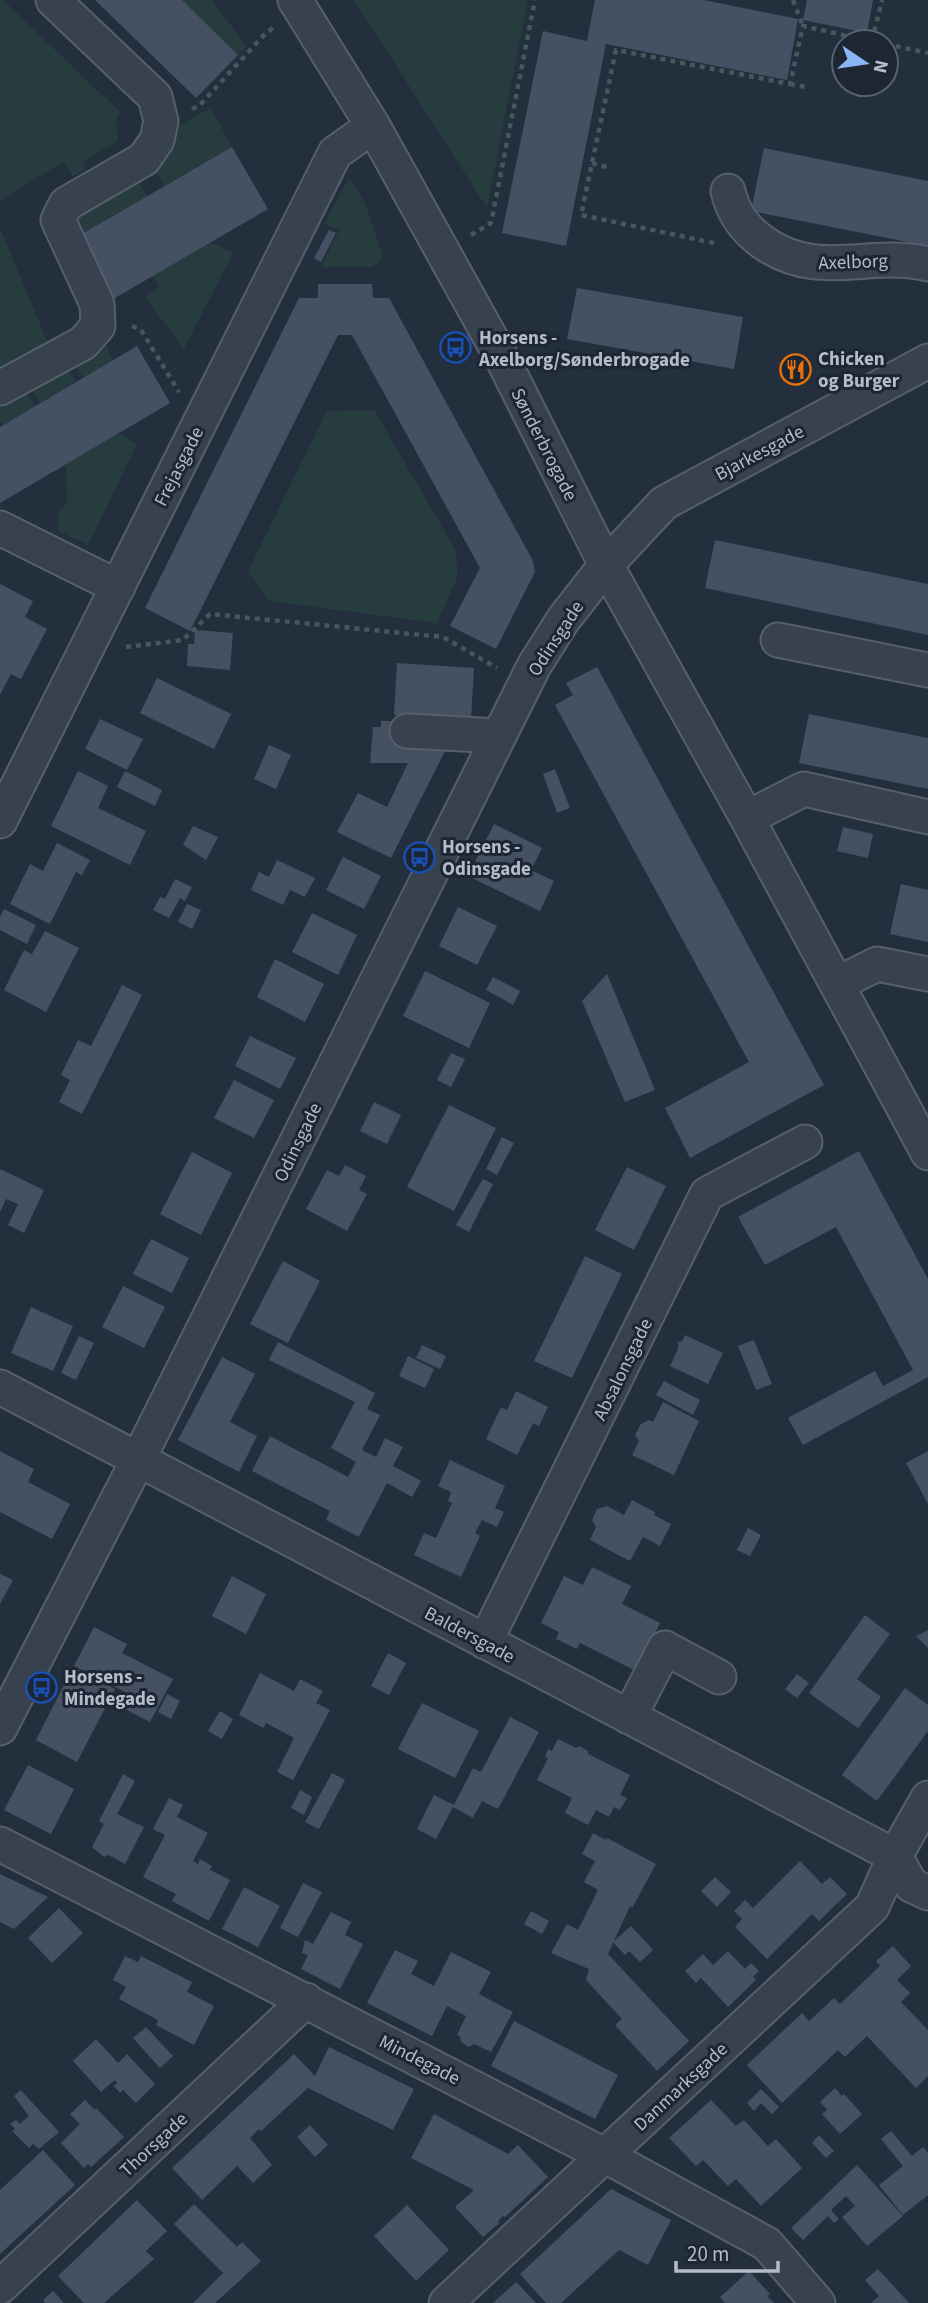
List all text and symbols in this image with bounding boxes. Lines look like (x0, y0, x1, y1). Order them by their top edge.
north arrow (830, 28, 900, 98)
text: N (866, 57, 895, 76)
street label: Axelborg (818, 248, 889, 277)
place label: Horsens - Axelborg/Sønderbrogade (478, 325, 690, 374)
bus stop icon: Horsens - Axelborg/Sønderbrogade (439, 331, 473, 365)
place label: Chicken og Burger (818, 346, 900, 395)
restaurant icon: Chicken og Burger (778, 352, 812, 386)
street label: Sønderbrogade (504, 384, 584, 506)
street label: Bjarkesgade (710, 419, 809, 488)
street label: Frejasgade (148, 422, 211, 511)
street label: Odinsgade (522, 596, 591, 682)
place label: Horsens - Odinsgade (442, 834, 531, 883)
bus stop icon: Horsens - Odinsgade (402, 840, 436, 874)
street label: Odinsgade (268, 1099, 329, 1187)
street label: Absalonsgade (587, 1314, 660, 1425)
street label: Baldersgade (419, 1600, 519, 1670)
place label: Horsens - Mindegade (64, 1664, 156, 1713)
bus stop icon: Horsens - Mindegade (24, 1670, 58, 1704)
street label: Mindegade (374, 2028, 464, 2092)
street label: Danmarksgade (628, 2036, 734, 2138)
street label: Thorsgade (114, 2107, 194, 2184)
scale bar (676, 2230, 778, 2274)
text: 20 m (687, 2239, 729, 2269)

